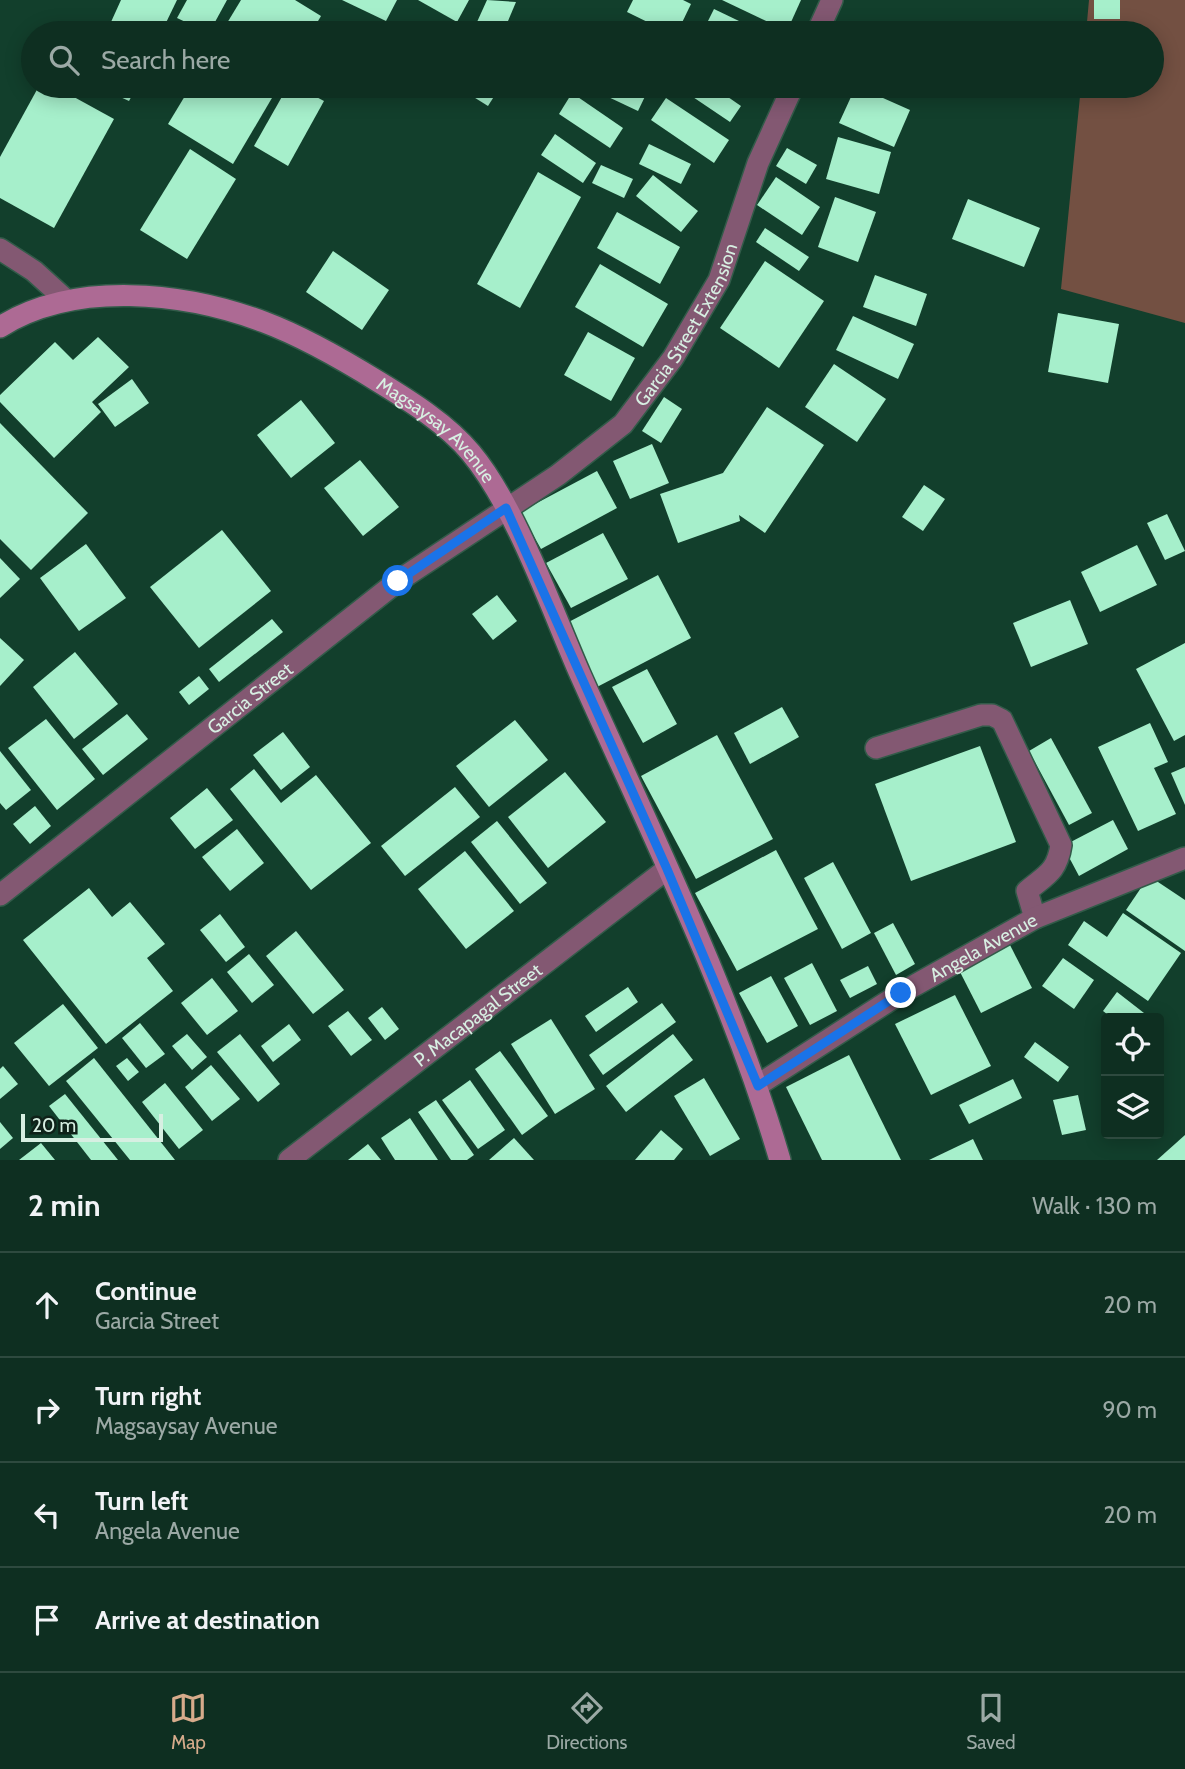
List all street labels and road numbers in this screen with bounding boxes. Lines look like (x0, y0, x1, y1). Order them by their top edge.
street label: Garcia Street Extension (630, 240, 742, 411)
street label: Magsaysay Avenue (372, 372, 500, 487)
street label: Garcia Street (203, 657, 298, 739)
street label: Angela Avenue (925, 908, 1041, 987)
street label: P. Macapagal Street (409, 958, 547, 1072)

